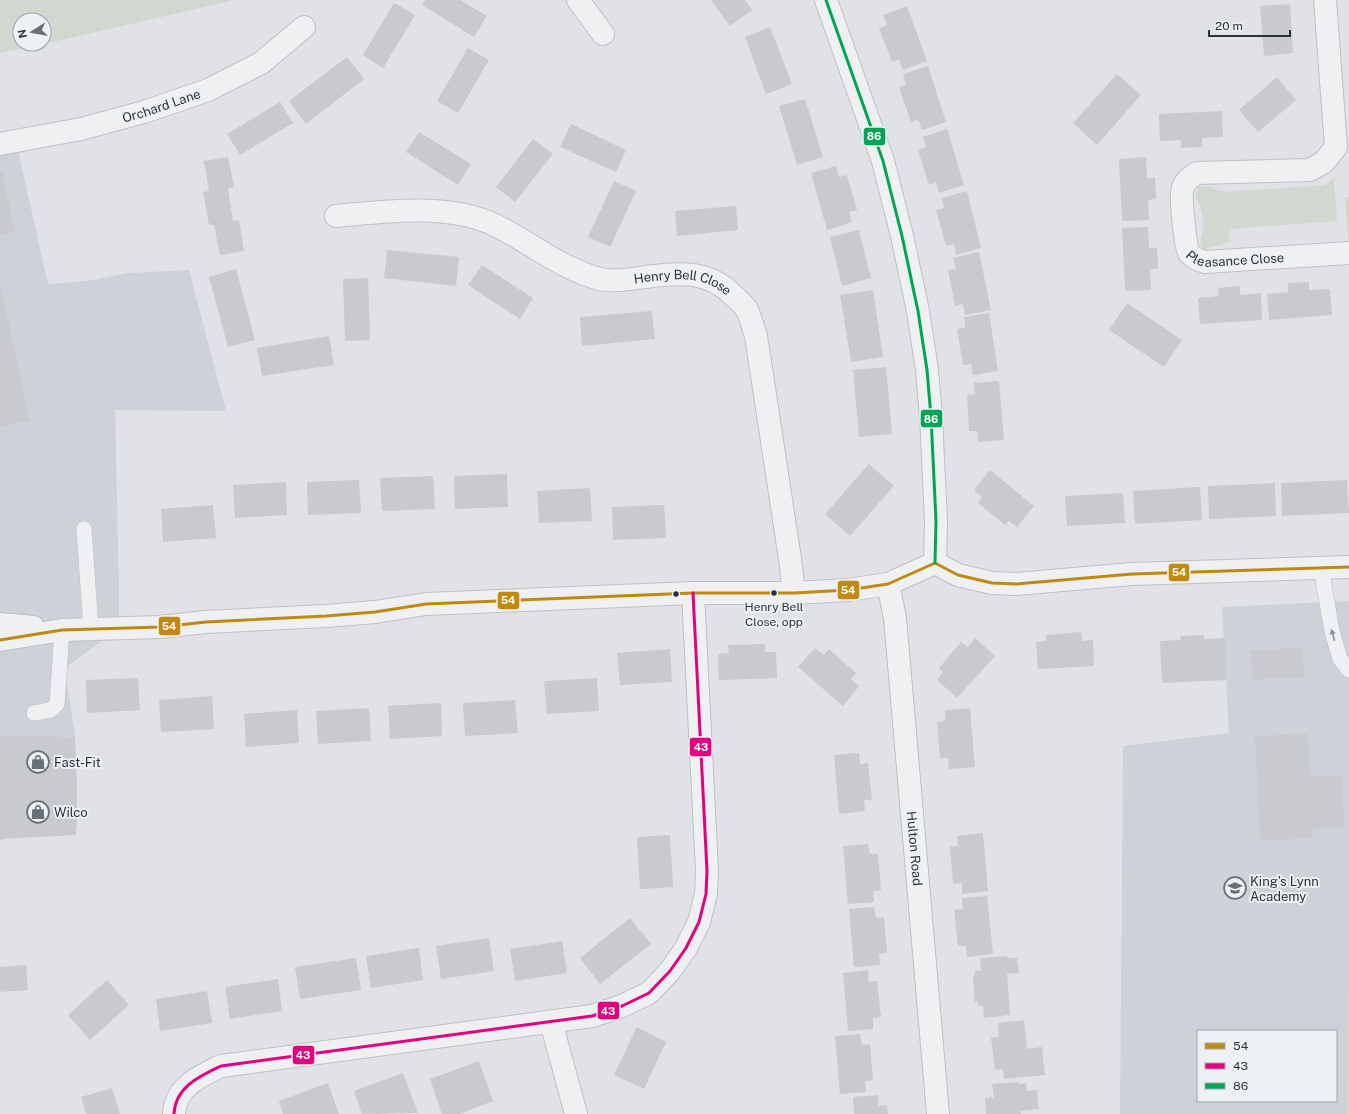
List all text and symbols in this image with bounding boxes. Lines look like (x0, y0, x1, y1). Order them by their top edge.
north arrow (12, 12, 52, 52)
scale bar (1209, 12, 1290, 38)
text: 20 m (1215, 19, 1243, 33)
text: N (15, 29, 29, 39)
street label: Orchard Lane (121, 86, 202, 126)
line badge: 86 (863, 127, 886, 146)
text: 86 (867, 130, 881, 142)
street label: Pleasance Close (1183, 247, 1285, 270)
street label: Henry Bell Close (633, 267, 734, 298)
line badge: 86 (920, 409, 943, 428)
text: 86 (924, 413, 938, 425)
line badge: 54 (1168, 563, 1190, 582)
text: 54 (1172, 566, 1186, 578)
line badge: 54 (837, 580, 860, 600)
text: 54 (841, 584, 855, 596)
marker: Henry Bell Close, opp (769, 588, 779, 598)
unlabelled marker (671, 589, 681, 599)
line badge: 54 (497, 591, 520, 610)
text: 54 (501, 594, 515, 606)
place label: Henry Bell Close, opp (745, 600, 804, 629)
line badge: 54 (158, 616, 181, 636)
text: 54 (162, 620, 176, 632)
one-way arrow (1330, 629, 1336, 641)
line badge: 43 (689, 737, 712, 757)
text: 43 (694, 741, 708, 753)
shop icon: Fast-Fit (25, 749, 51, 775)
place label: Fast-Fit (54, 755, 101, 770)
shop icon: Wilco (25, 799, 51, 825)
place label: Wilco (54, 805, 88, 820)
street label: Hulton Road (904, 811, 925, 886)
place label: King's Lynn Academy (1250, 874, 1319, 904)
school or university icon: King's Lynn Academy (1222, 875, 1248, 901)
line badge: 43 (597, 1001, 620, 1020)
text: 43 (601, 1005, 615, 1017)
legend (1197, 1030, 1337, 1102)
text: 54 (1233, 1039, 1249, 1053)
line badge: 43 (292, 1045, 315, 1065)
text: 43 (296, 1049, 310, 1061)
text: 43 (1233, 1059, 1248, 1073)
text: 86 (1233, 1079, 1248, 1093)

